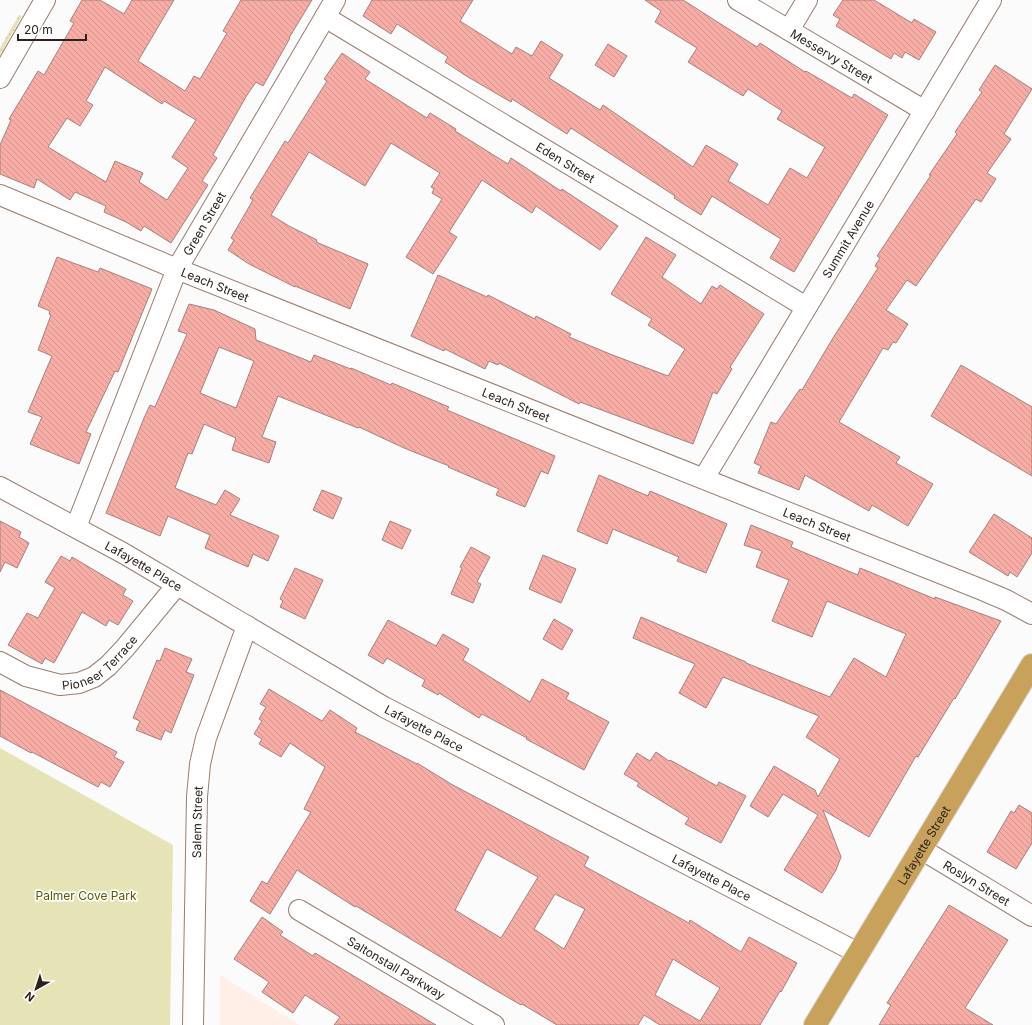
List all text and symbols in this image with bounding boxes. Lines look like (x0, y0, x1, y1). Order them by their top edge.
scale bar (18, 16, 86, 42)
text: 20 m (24, 22, 53, 37)
street label: Messervy Street (788, 25, 876, 86)
street label: Eden Street (534, 139, 598, 186)
street label: Green Street (179, 189, 228, 258)
street label: Summit Avenue (818, 197, 877, 280)
street label: Leach Street (179, 264, 251, 305)
street label: Leach Street (480, 384, 552, 424)
street label: Leach Street (781, 504, 853, 544)
street label: Lafayette Place (103, 537, 185, 594)
street label: Pioneer Terrace (61, 632, 140, 692)
street label: Lafayette Place (382, 701, 466, 755)
street label: Salem Street (188, 785, 205, 858)
street label: Lafayette Street (894, 803, 953, 887)
street label: Lafayette Place (670, 850, 754, 904)
street label: Roslyn Street (941, 857, 1013, 908)
park label: Palmer Cove Park (35, 888, 137, 903)
street label: Saltonstall Parkway (345, 933, 448, 1002)
north arrow (16, 969, 56, 1009)
text: N (22, 989, 37, 1005)

